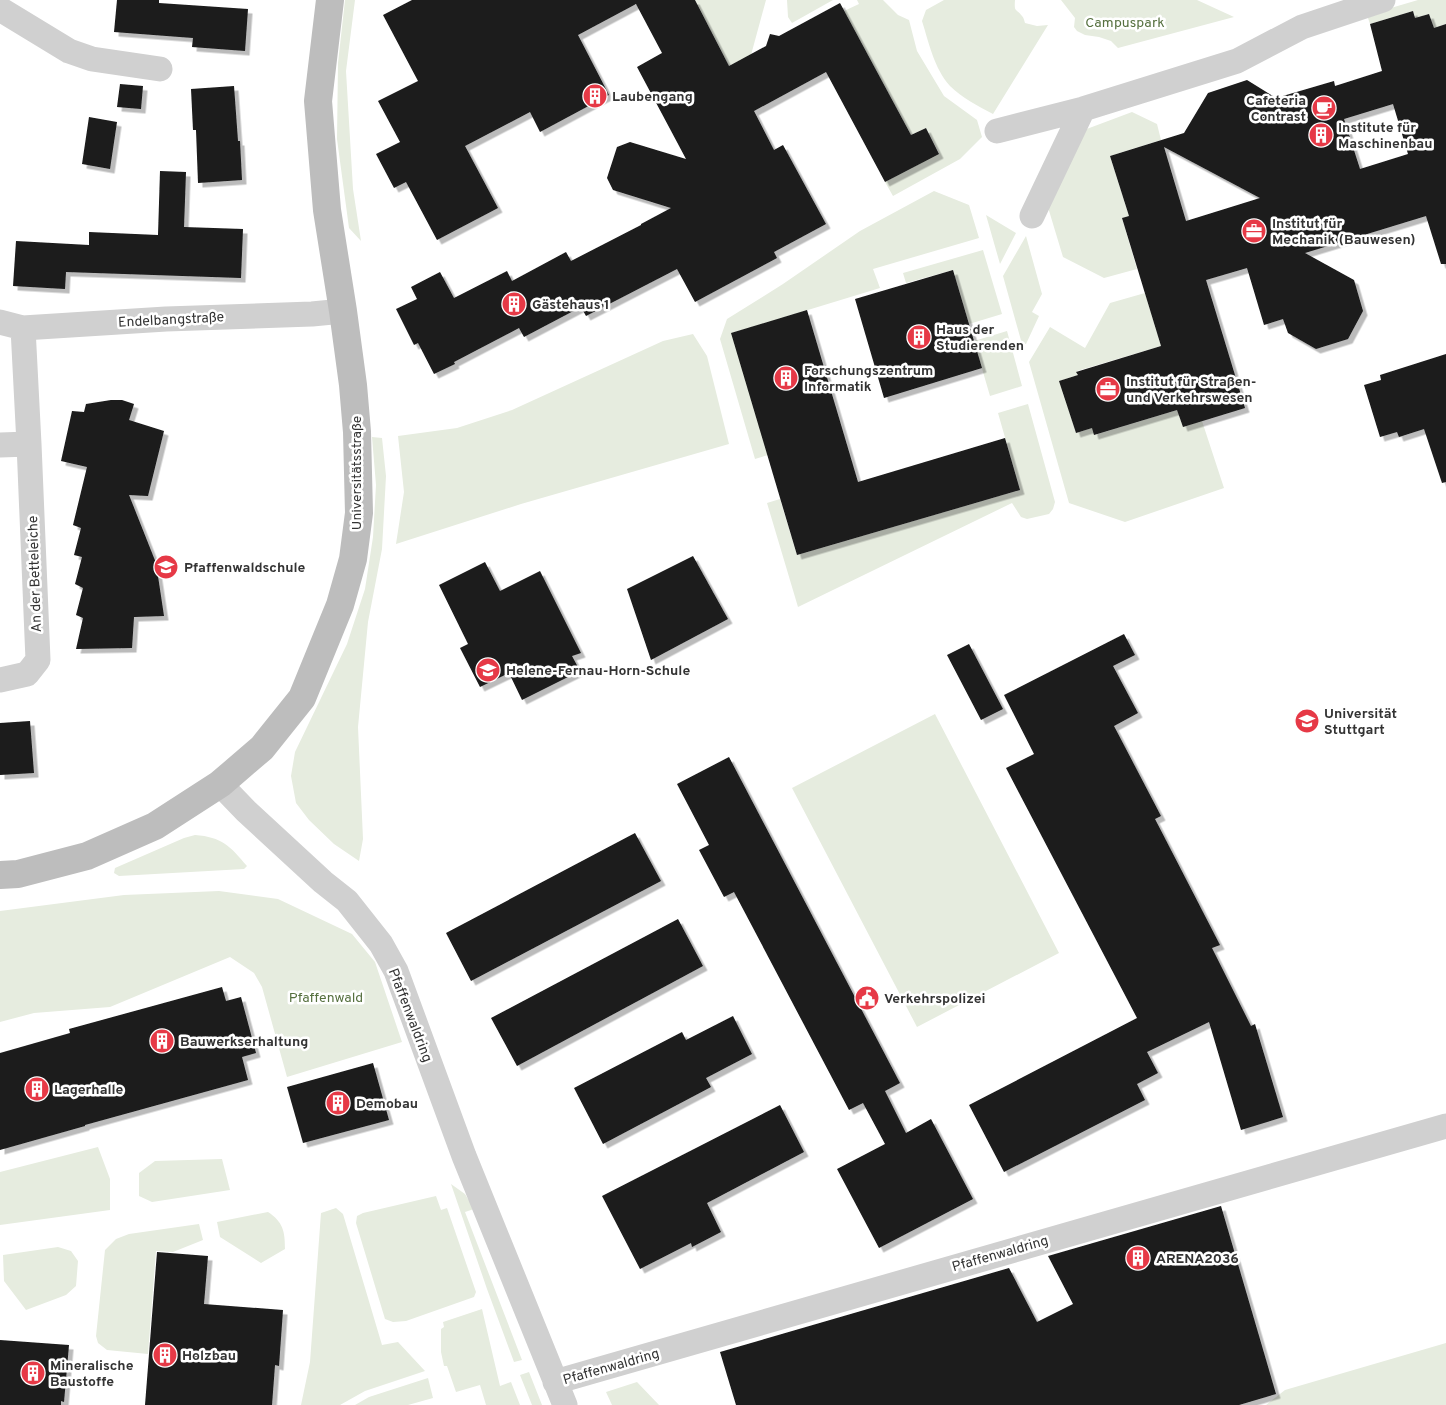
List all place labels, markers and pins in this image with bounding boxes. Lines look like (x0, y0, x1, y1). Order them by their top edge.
building icon: Laubengang (582, 83, 608, 109)
place label: Laubengang (612, 89, 693, 106)
place label: Cafeteria Contrast (1246, 93, 1306, 126)
cafe icon: Cafeteria Contrast (1311, 95, 1337, 121)
place label: Institute für Maschinenbau (1338, 120, 1432, 153)
building icon: Institute für Maschinenbau (1308, 122, 1334, 148)
place label: Institut für Mechanik (Bauwesen) (1272, 216, 1416, 249)
office icon: Institut für Mechanik (Bauwesen) (1241, 218, 1267, 244)
building icon: Gästehaus 1 (501, 291, 527, 317)
place label: Gästehaus 1 (532, 297, 610, 314)
place label: Haus der Studierenden (936, 322, 1024, 355)
building icon: Haus der Studierenden (906, 324, 932, 350)
place label: Forschungszentrum Informatik (804, 363, 933, 396)
building icon: Forschungszentrum Informatik (773, 365, 799, 391)
place label: Institut für Straßen- und Verkehrswesen (1126, 374, 1257, 407)
office icon: Institut für Straßen- und Verkehrswesen (1095, 376, 1121, 402)
school or university icon: Pfaffenwaldschule (153, 554, 179, 580)
place label: Pfaffenwaldschule (184, 560, 306, 577)
school or university icon: Helene-Fernau-Horn-Schule (475, 657, 501, 683)
place label: Helene-Fernau-Horn-Schule (506, 663, 690, 680)
place label: Universität Stuttgart (1324, 706, 1397, 739)
school or university icon: Universität Stuttgart (1294, 708, 1320, 734)
public building icon: Verkehrspolizei (854, 985, 880, 1011)
place label: Verkehrspolizei (884, 991, 986, 1008)
building icon: Bauwerkserhaltung (149, 1028, 175, 1054)
place label: Bauwerkserhaltung (180, 1034, 308, 1051)
building icon: Lagerhalle (24, 1076, 50, 1102)
place label: Lagerhalle (54, 1082, 124, 1099)
building icon: Demobau (325, 1090, 351, 1116)
place label: Demobau (356, 1096, 418, 1113)
building icon: ARENA2036 (1125, 1245, 1151, 1271)
place label: ARENA2036 (1156, 1251, 1239, 1268)
building icon: Holzbau (152, 1342, 178, 1368)
place label: Holzbau (182, 1348, 236, 1365)
place label: Mineralische Baustoffe (50, 1358, 134, 1391)
building icon: Mineralische Baustoffe (20, 1360, 46, 1386)

